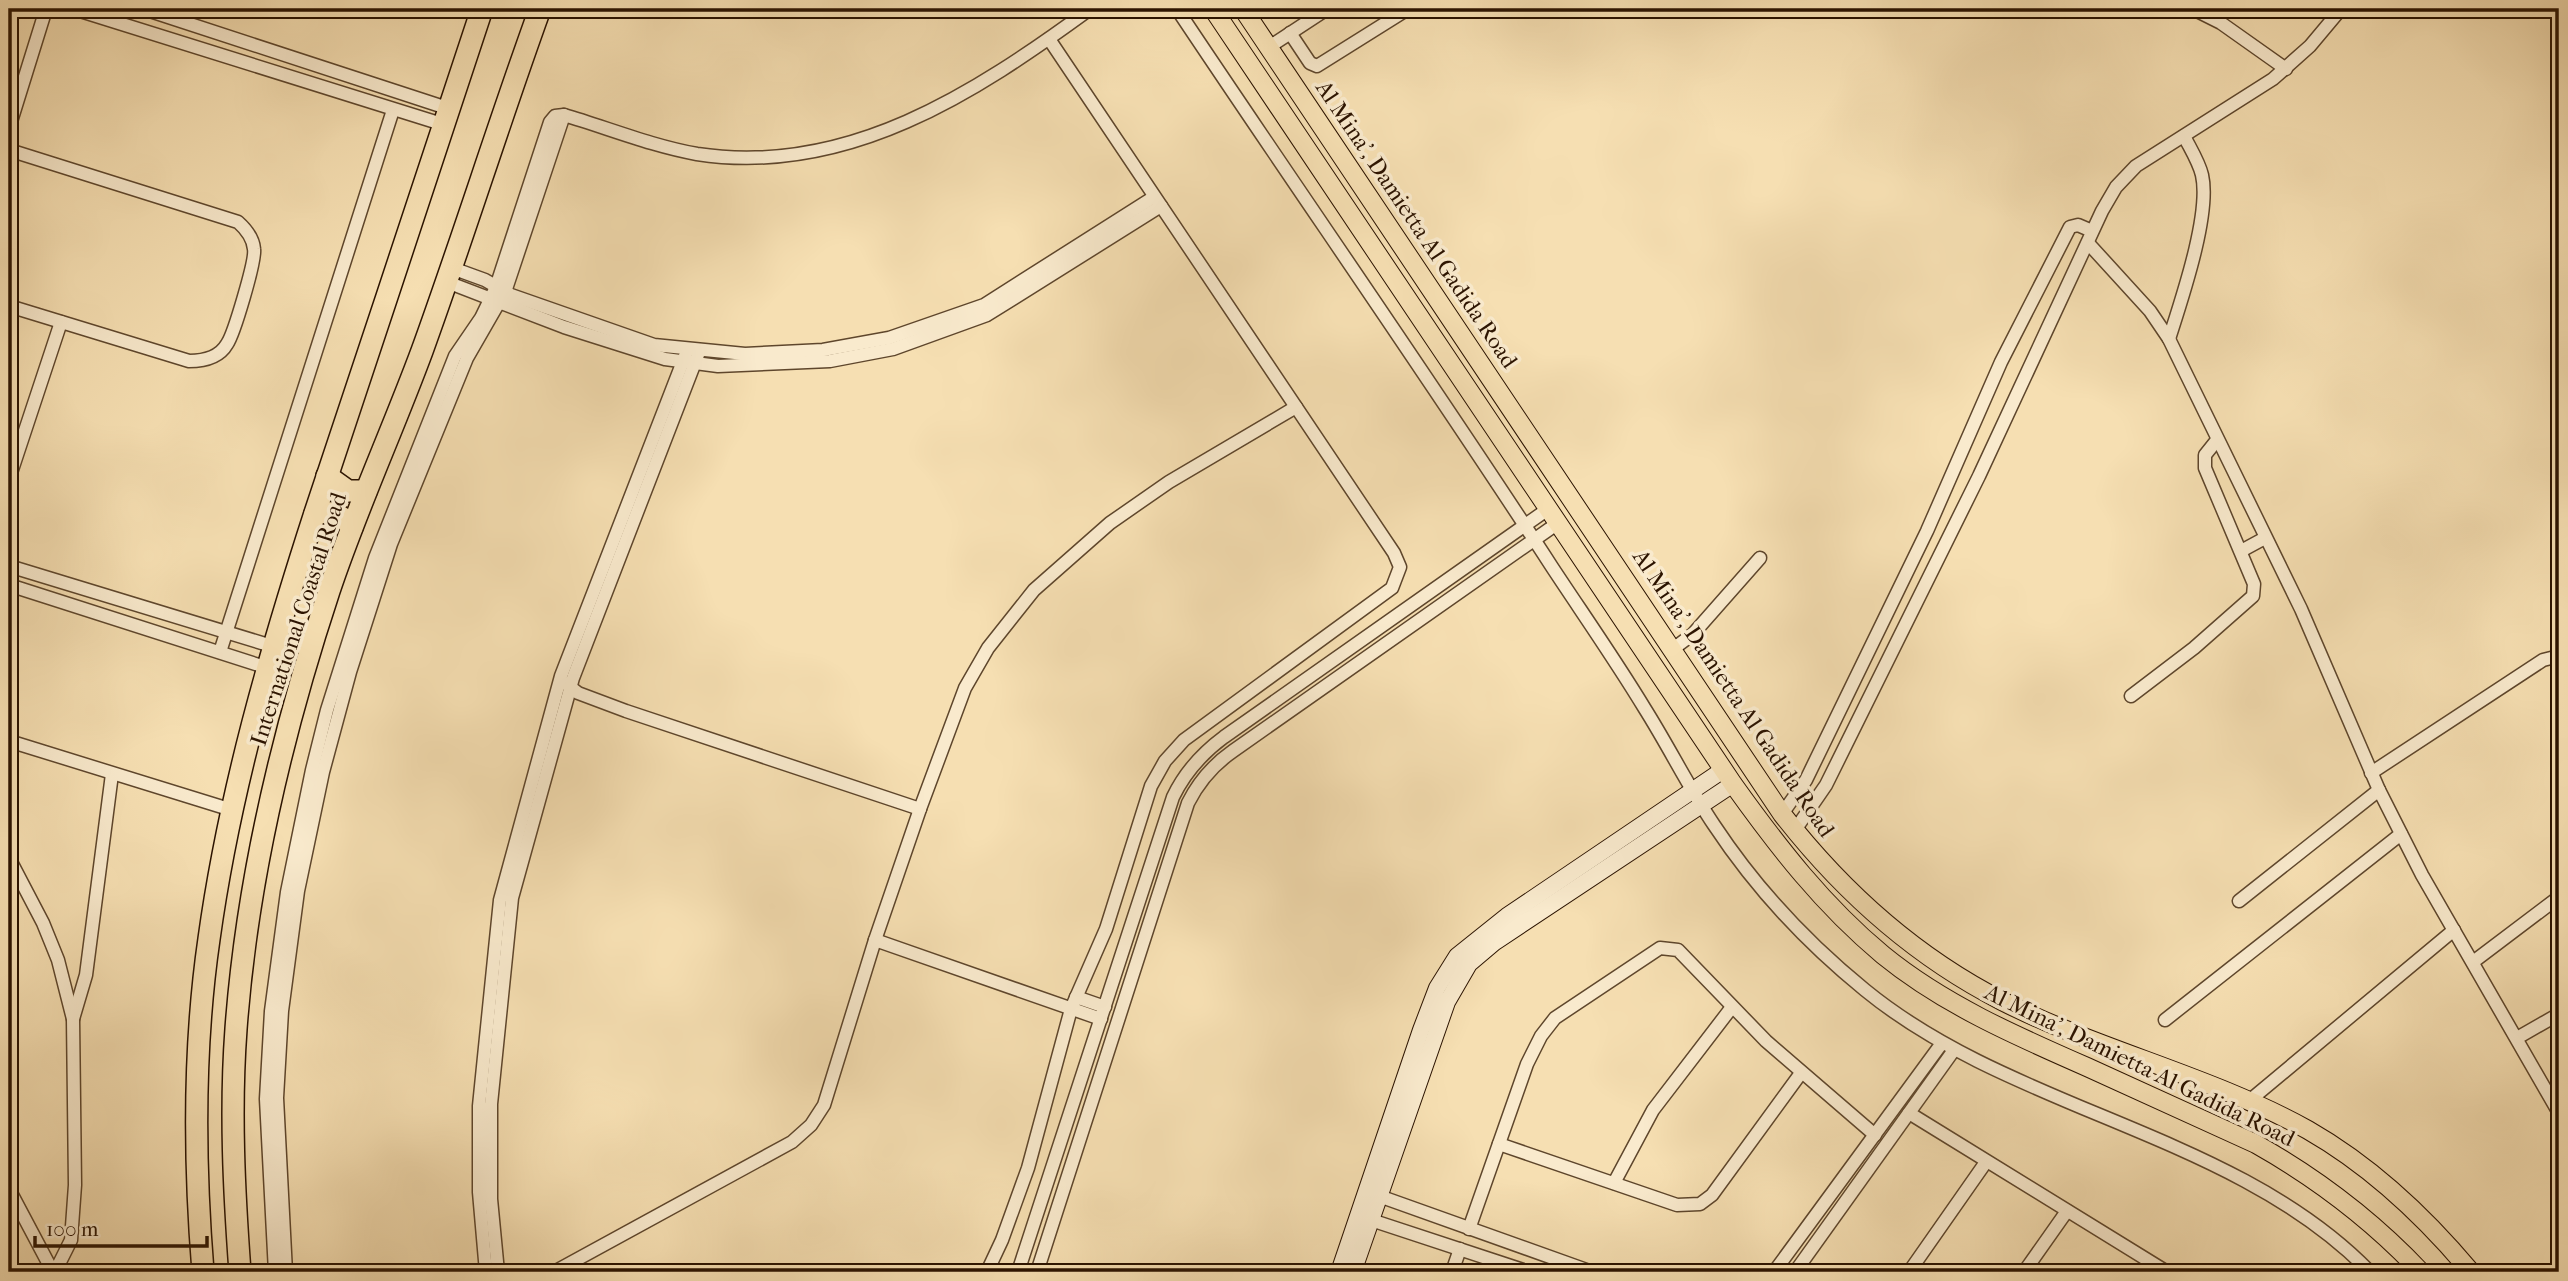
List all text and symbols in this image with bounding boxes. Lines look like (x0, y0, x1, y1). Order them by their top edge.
street label: Al Mina', Damietta Al Gadida Road (1309, 74, 1523, 374)
street label: International Coastal Road (245, 489, 352, 749)
street label: Al Mina', Damietta Al Gadida Road (1626, 543, 1840, 843)
street label: Al Mina', Damietta Al Gadida Road (1980, 978, 2300, 1153)
scale bar (35, 1204, 206, 1248)
text: 100 m (46, 1217, 99, 1241)

